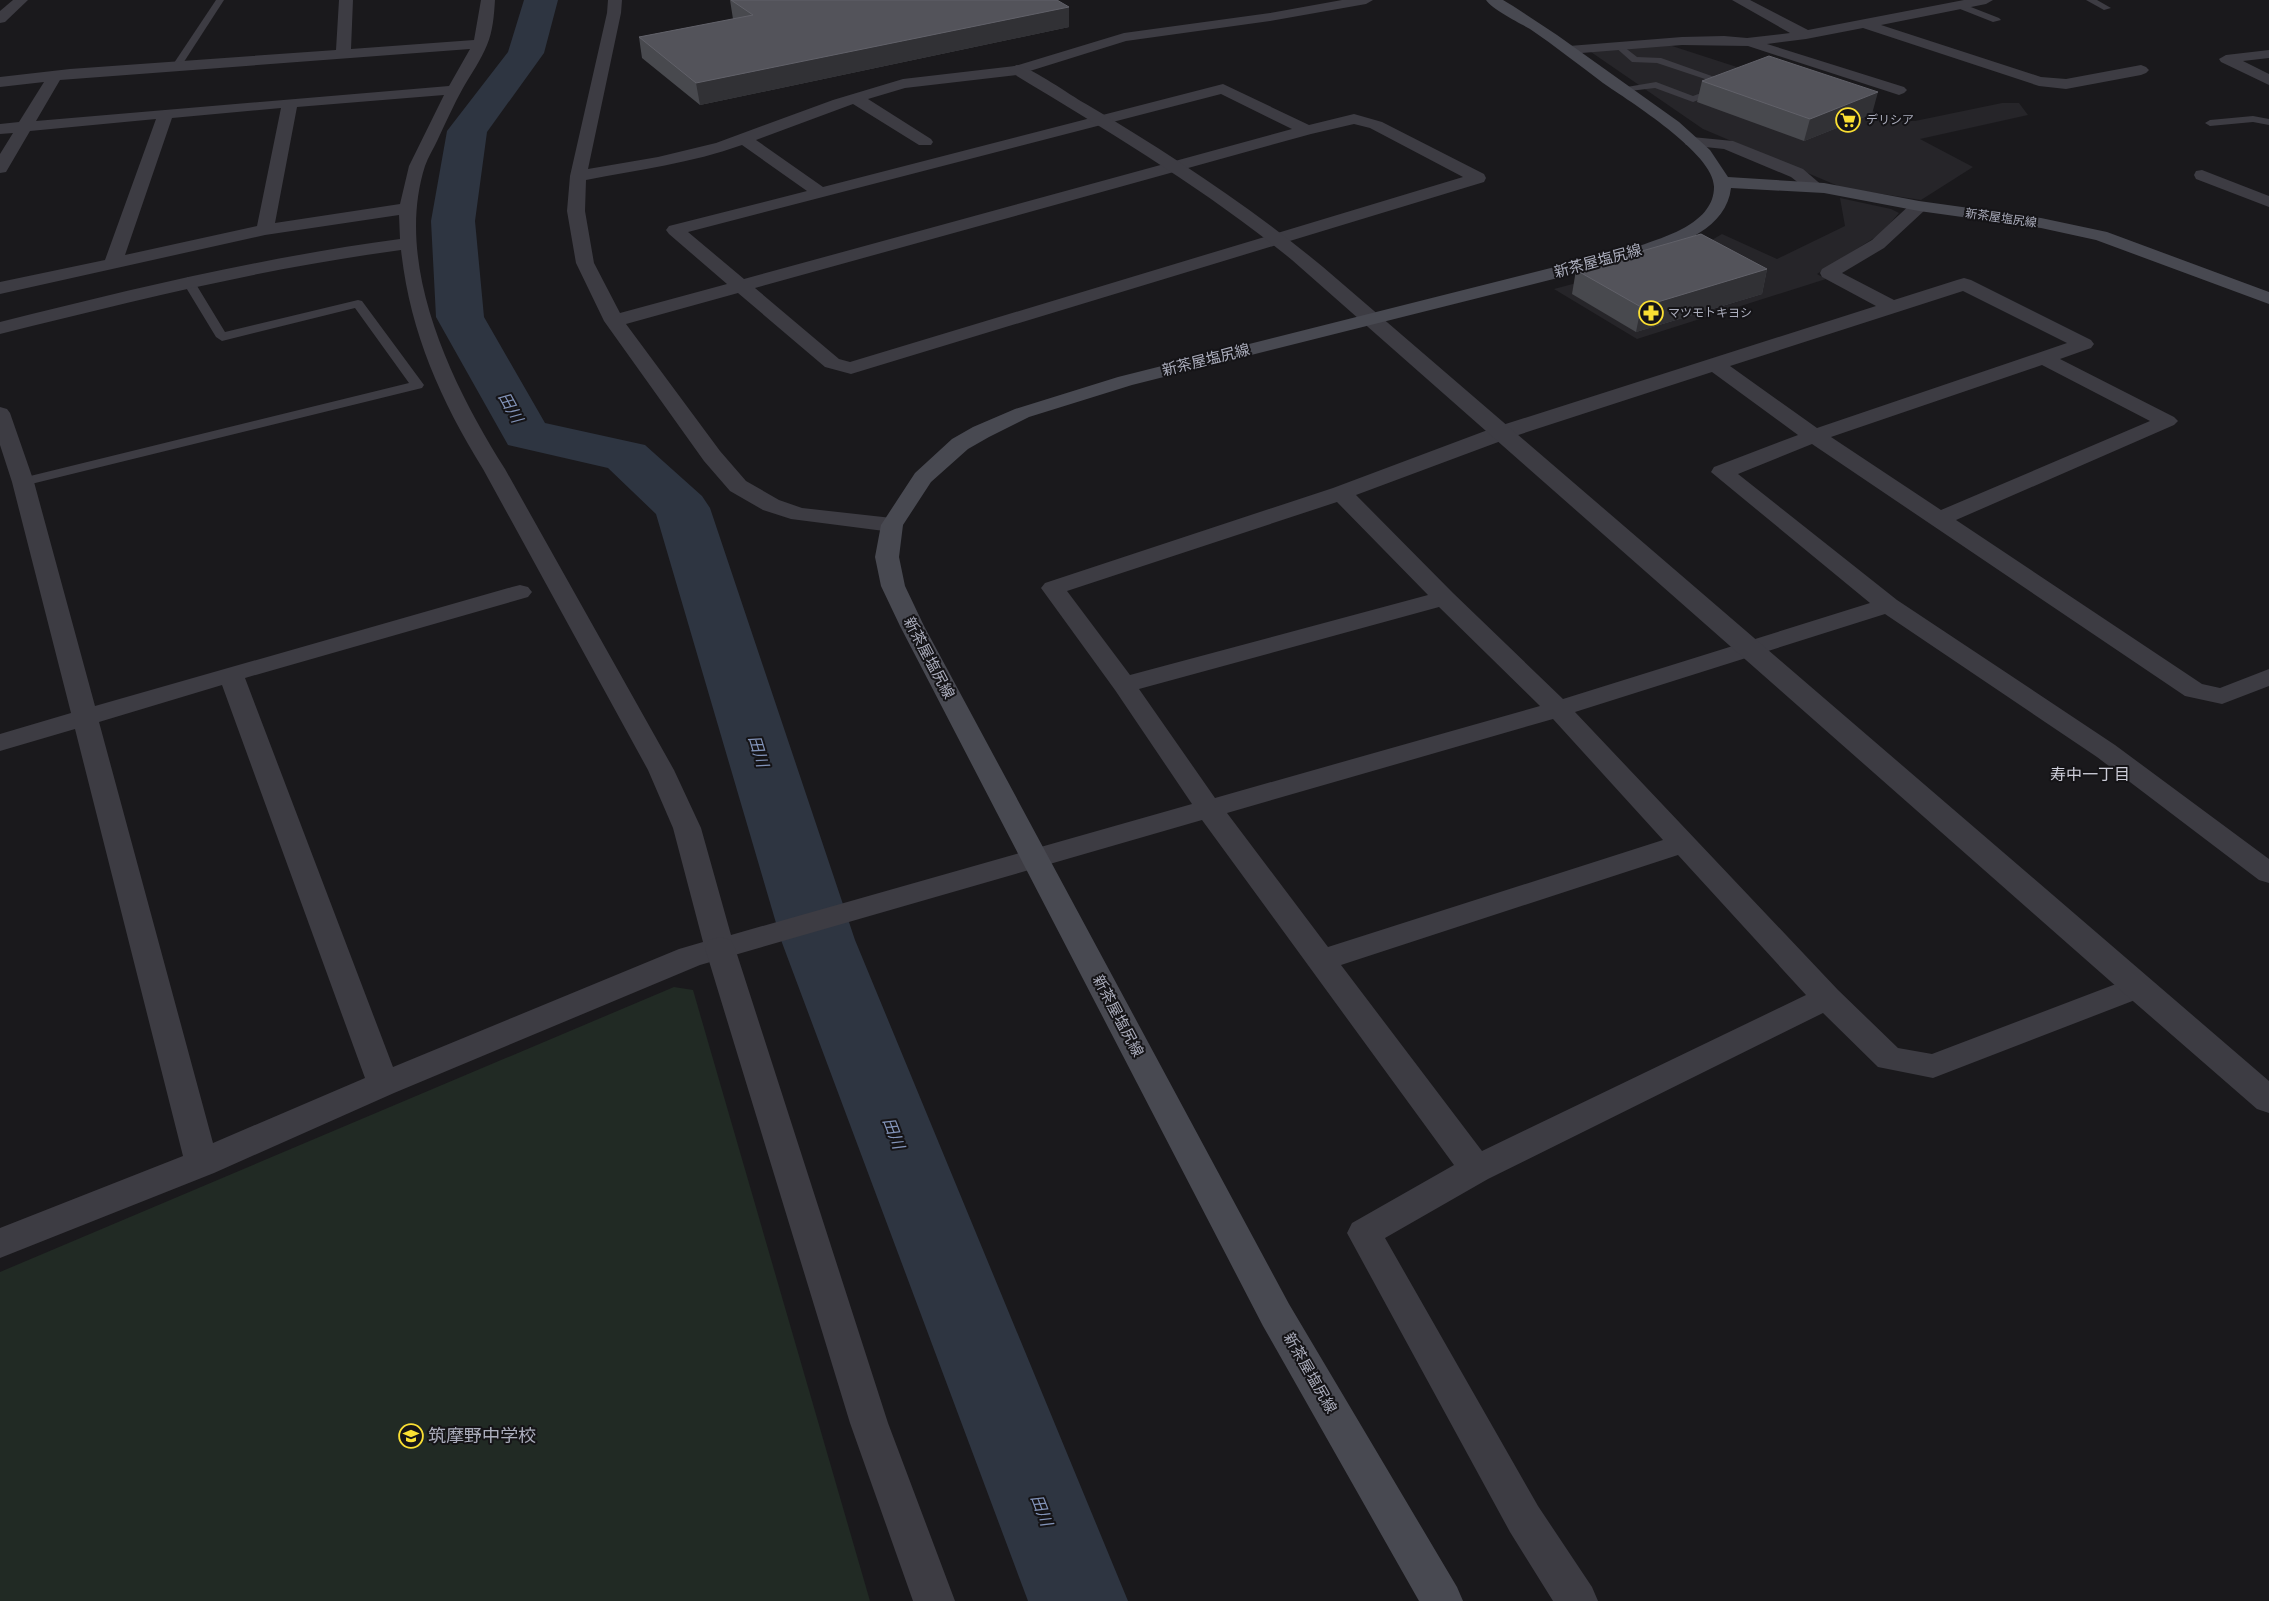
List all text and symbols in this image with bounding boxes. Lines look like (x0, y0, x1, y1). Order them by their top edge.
supermarket icon: デリシア (1835, 107, 1861, 133)
place label: デリシア (1866, 111, 1914, 128)
street label: 新茶屋塩尻線 (1964, 204, 2038, 231)
street label: 新茶屋塩尻線 (1552, 239, 1644, 282)
pharmacy icon: マツモトキヨシ (1638, 300, 1664, 326)
place label: マツモトキヨシ (1668, 304, 1752, 321)
street label: 新茶屋塩尻線 (1160, 338, 1252, 381)
water label: 田川 (493, 388, 529, 429)
street label: 新茶屋塩尻線 (899, 613, 960, 702)
water label: 田川 (743, 732, 775, 772)
district label: 寿中一丁目 (2050, 763, 2130, 786)
street label: 新茶屋塩尻線 (1088, 971, 1149, 1060)
water label: 田川 (877, 1114, 911, 1154)
street label: 新茶屋塩尻線 (1279, 1329, 1342, 1417)
school or university icon: 筑摩野中学校 (398, 1423, 424, 1449)
place label: 筑摩野中学校 (428, 1423, 536, 1448)
water label: 田川 (1025, 1491, 1059, 1531)

